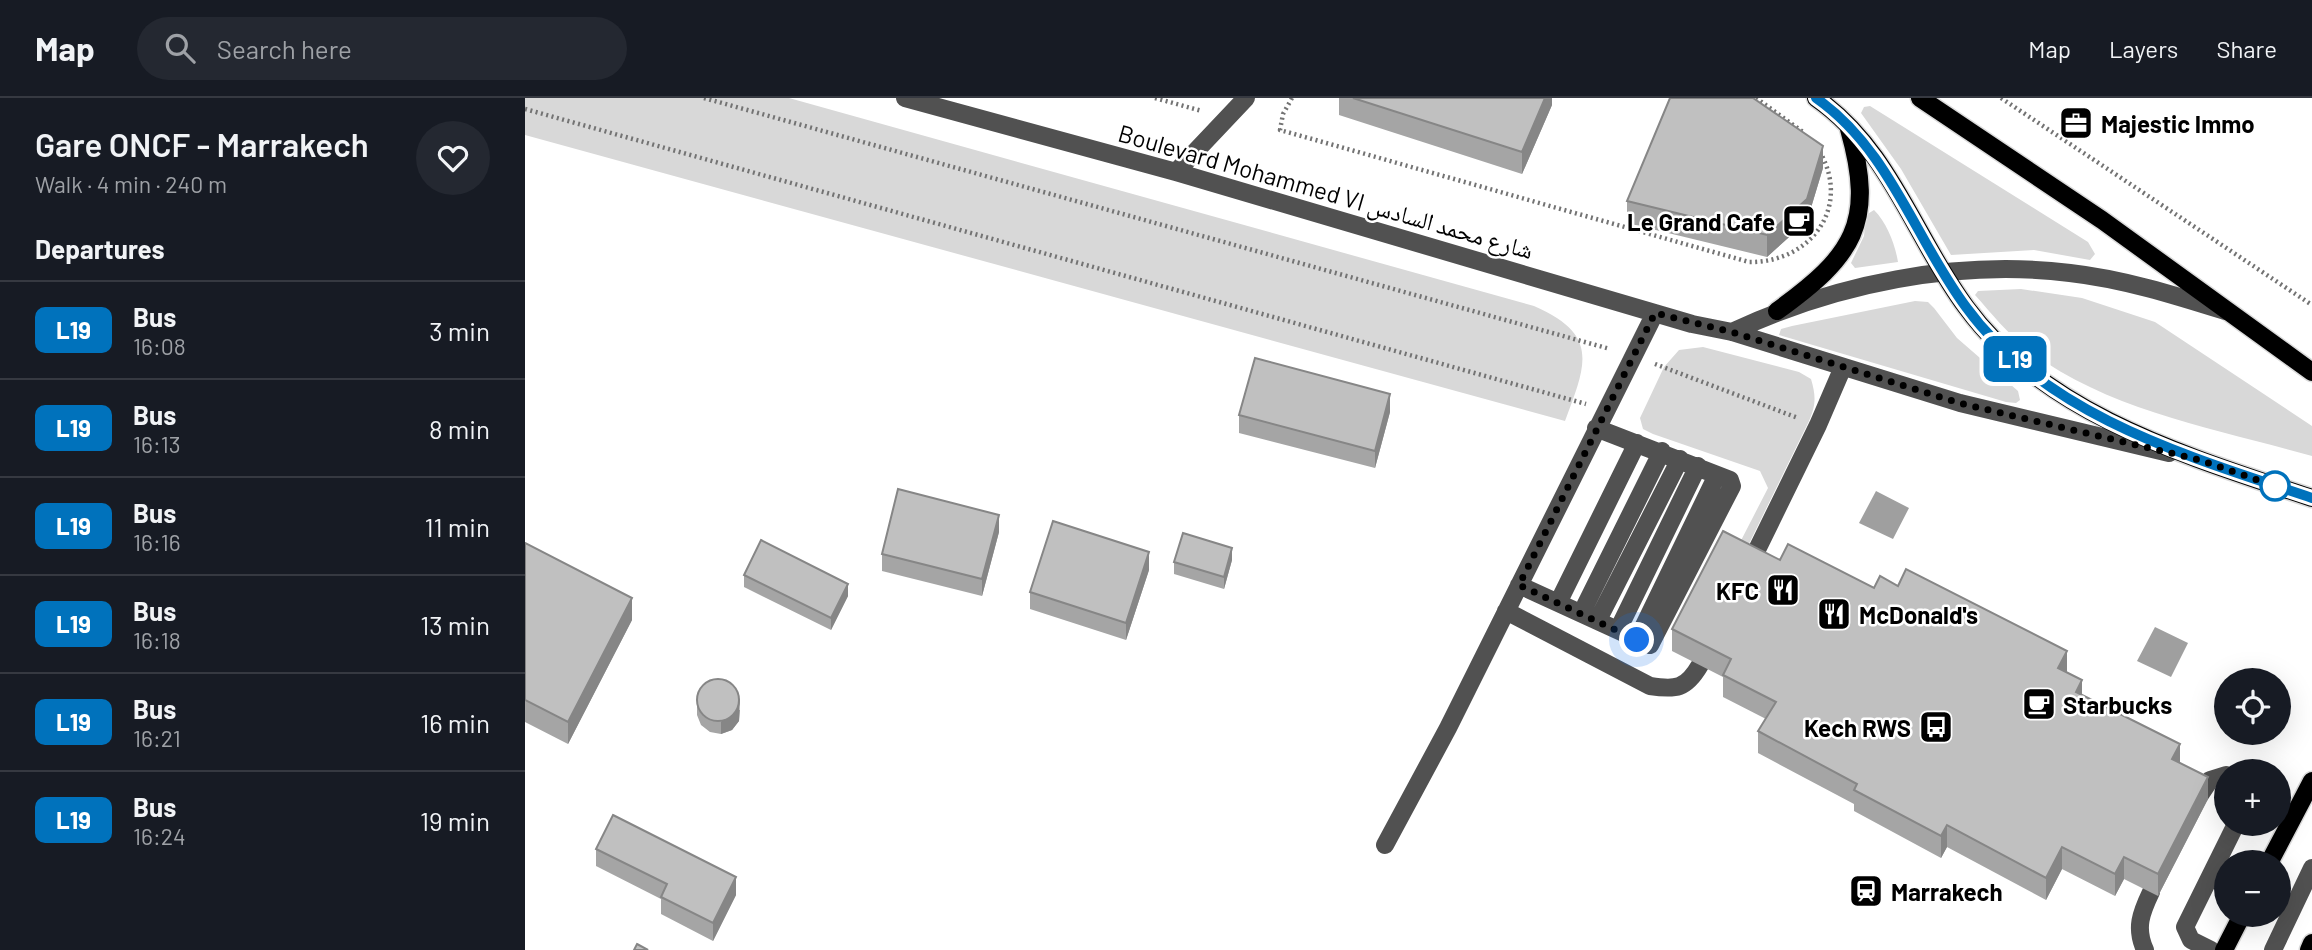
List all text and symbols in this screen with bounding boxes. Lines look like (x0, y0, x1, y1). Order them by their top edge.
search box (137, 17, 627, 80)
text: Map (35, 28, 95, 68)
icon: search (161, 29, 199, 67)
text: Search here (217, 33, 352, 64)
text: Map (2028, 34, 2071, 63)
text: Layers (2109, 34, 2178, 63)
text: Share (2216, 34, 2277, 63)
office icon: Majestic Immo (2057, 104, 2095, 142)
place label: Majestic Immo (2101, 109, 2255, 138)
street label: Boulevard Mohammed VI شارع محمد السادس (1115, 118, 1537, 266)
button: heart (416, 121, 490, 195)
text: Gare ONCF - Marrakech (35, 124, 369, 164)
text: Walk · 4 min · 240 m (35, 170, 227, 198)
cafe icon: Le Grand Cafe (1780, 202, 1818, 240)
place label: Le Grand Cafe (1627, 207, 1775, 236)
text: Departures (35, 233, 165, 264)
text: Bus (133, 301, 176, 332)
text: L19 (56, 315, 91, 344)
text: 3 min (429, 315, 490, 346)
text: 16:08 (133, 332, 186, 360)
line badge: L19 (1975, 336, 2055, 382)
text: L19 (1998, 344, 2032, 373)
text: Bus (133, 399, 176, 430)
text: L19 (56, 413, 91, 442)
text: 8 min (429, 413, 490, 444)
text: 16:13 (133, 430, 181, 458)
unlabelled marker (2260, 471, 2290, 501)
text: Bus (133, 497, 176, 528)
text: L19 (56, 511, 91, 540)
text: 11 min (424, 511, 490, 542)
text: 16:16 (133, 528, 181, 556)
restaurant icon: KFC (1764, 571, 1802, 609)
place label: KFC (1716, 576, 1759, 605)
text: Bus (133, 595, 176, 626)
restaurant icon: McDonald's (1815, 595, 1853, 633)
place label: McDonald's (1859, 600, 1978, 629)
text: L19 (56, 609, 91, 638)
text: 13 min (420, 609, 490, 640)
your location (1619, 622, 1654, 657)
text: 16:18 (133, 626, 181, 654)
map controls (2214, 668, 2291, 927)
button: locate (2214, 668, 2291, 745)
cafe icon: Starbucks (2020, 685, 2058, 723)
place label: Starbucks (2063, 690, 2172, 719)
text: Bus (133, 693, 176, 724)
text: L19 (56, 707, 91, 736)
text: 16 min (420, 707, 490, 738)
bus stop icon: Kech RWS (1917, 708, 1955, 746)
place label: Kech RWS (1804, 713, 1911, 742)
text: 16:21 (133, 724, 181, 752)
button: + (2214, 759, 2291, 836)
text: Bus (133, 791, 176, 822)
text: L19 (56, 805, 91, 834)
text: 19 min (420, 805, 490, 836)
text: 16:24 (133, 822, 186, 850)
button: − (2214, 850, 2291, 927)
station icon: Marrakech (1847, 872, 1885, 910)
place label: Marrakech (1891, 877, 2003, 906)

